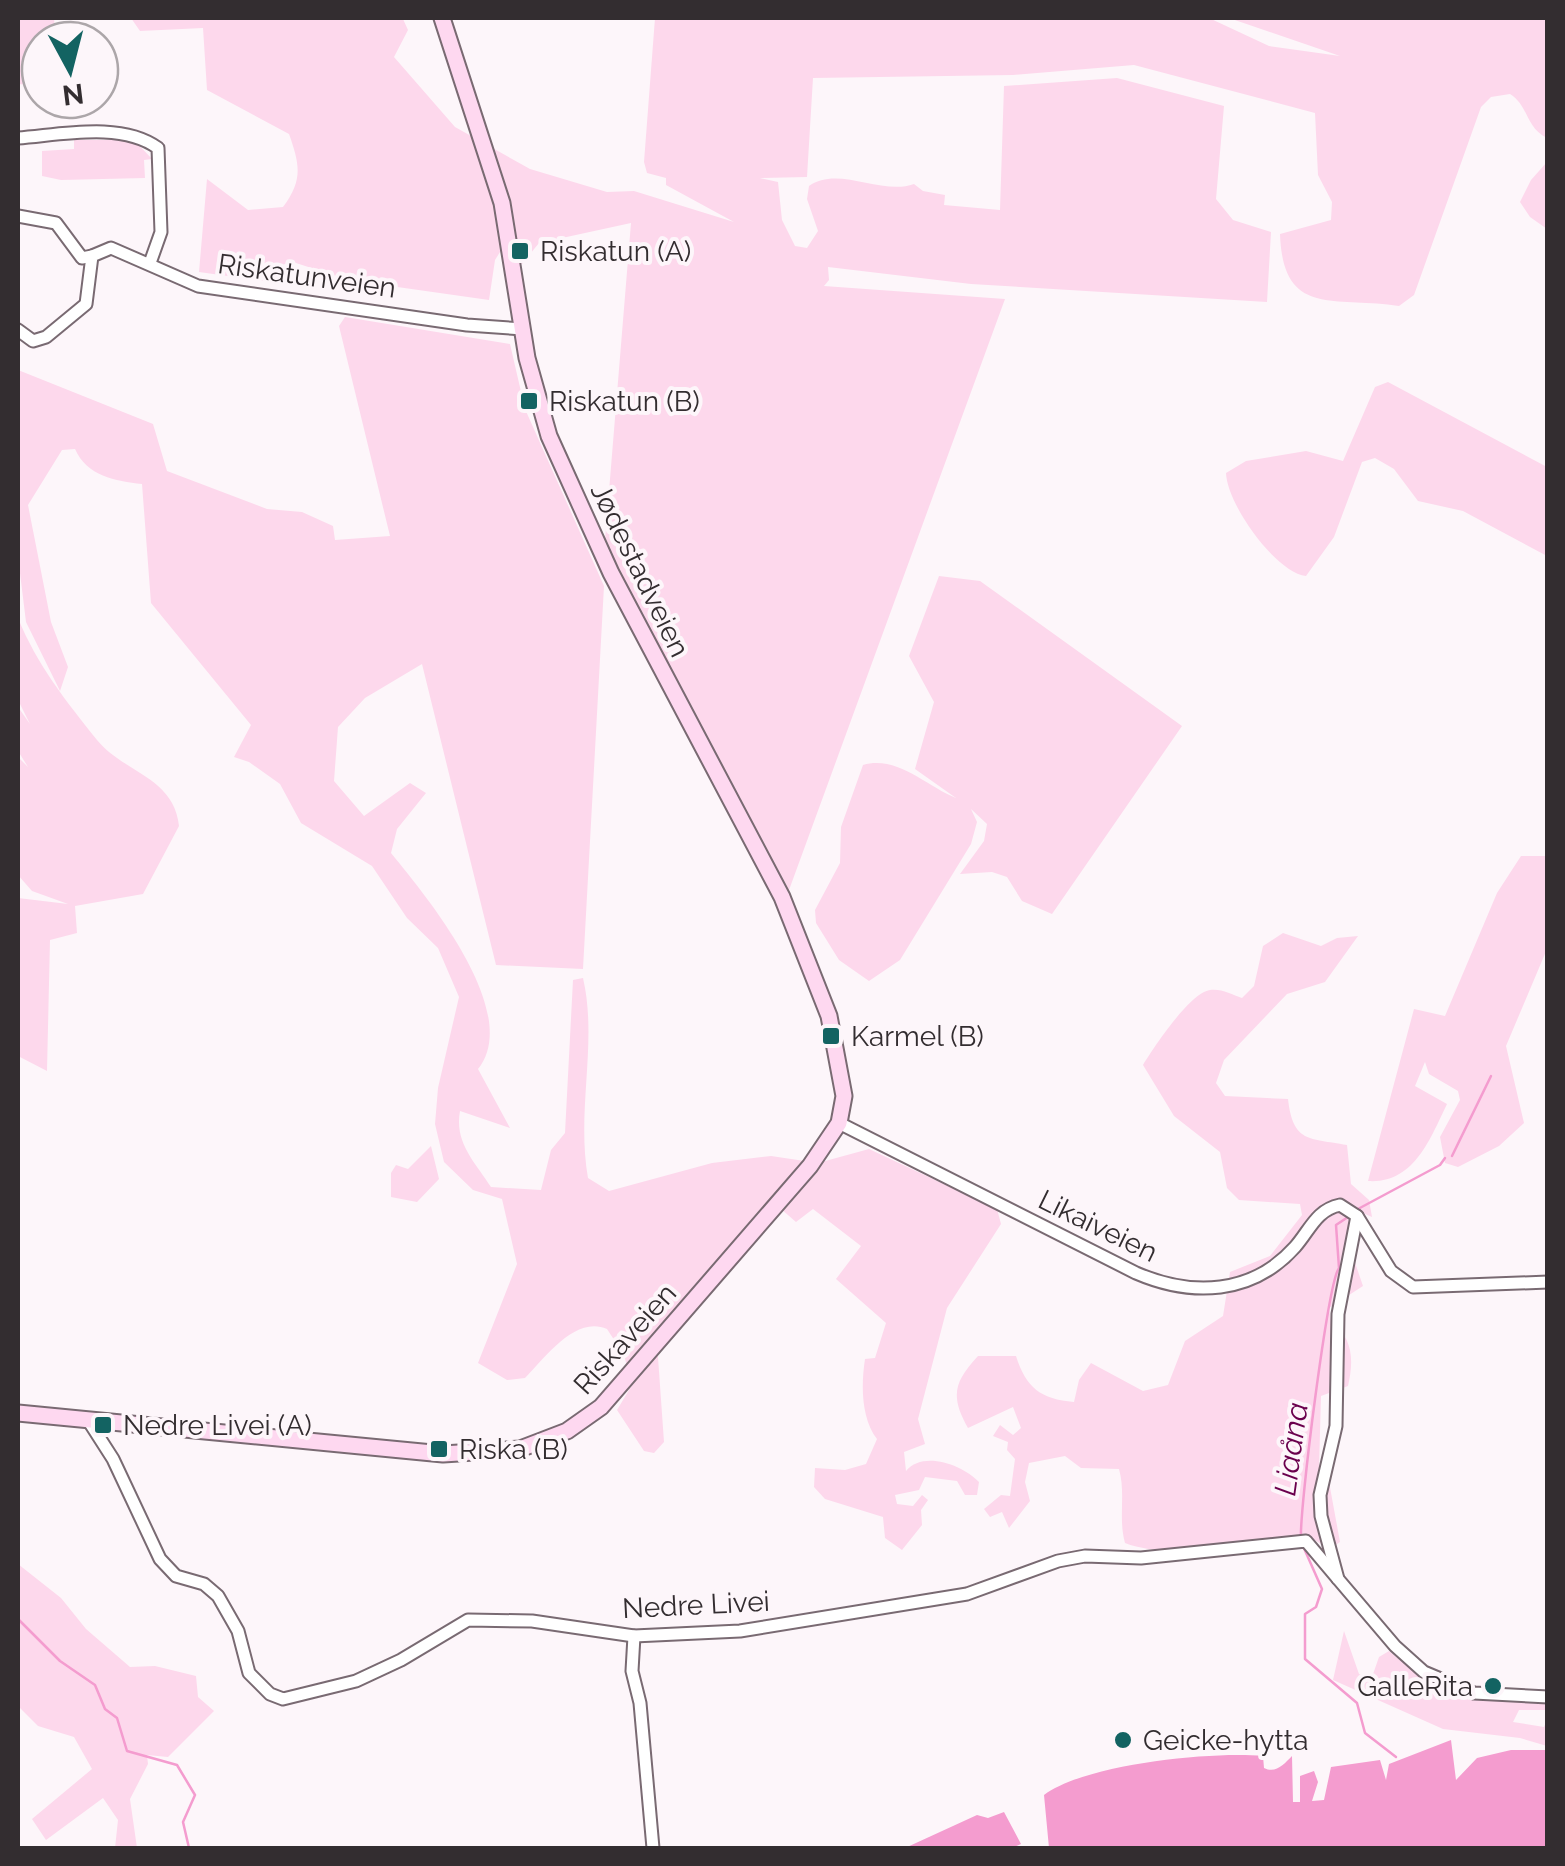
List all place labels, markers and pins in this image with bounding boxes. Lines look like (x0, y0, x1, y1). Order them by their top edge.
place label: Riskatun (A) (540, 235, 691, 268)
marker: Riskatun (A) (509, 240, 531, 262)
place label: Riskatun (B) (549, 385, 700, 418)
marker: Riskatun (B) (518, 390, 540, 412)
place label: Karmel (B) (851, 1020, 984, 1053)
marker: Karmel (B) (820, 1025, 842, 1047)
place label: Nedre Livei (A) (123, 1409, 312, 1442)
marker: Nedre Livei (A) (92, 1414, 114, 1436)
place label: Riska (B) (459, 1433, 568, 1466)
marker: Riska (B) (428, 1438, 450, 1460)
place label: GalleRita (1357, 1670, 1473, 1703)
marker: GalleRita (1482, 1675, 1504, 1697)
place label: Geicke-hytta (1143, 1724, 1308, 1757)
marker: Geicke-hytta (1112, 1729, 1134, 1751)

